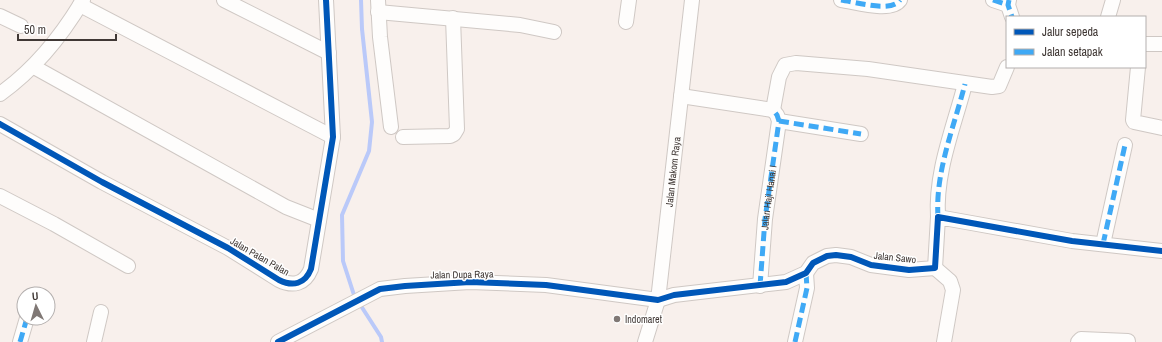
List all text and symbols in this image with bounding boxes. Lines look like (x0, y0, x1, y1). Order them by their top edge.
scale bar (18, 16, 116, 42)
legend (1006, 16, 1146, 68)
text: 50 m (24, 22, 46, 38)
text: Jalur sepeda (1042, 24, 1099, 40)
text: Jalan setapak (1042, 44, 1103, 60)
street label: Jalan Makom Raya (663, 136, 683, 207)
street label: Jalan Haji Hanai I (758, 164, 780, 230)
street label: Jalan Palan Palan (228, 234, 292, 279)
street label: Jalan Sawo (873, 249, 917, 266)
street label: Jalan Dupa Raya (430, 267, 494, 282)
north arrow (16, 286, 56, 326)
text: U (31, 289, 39, 303)
place label: Indomaret (625, 313, 663, 326)
marker: Indomaret (612, 314, 622, 324)

